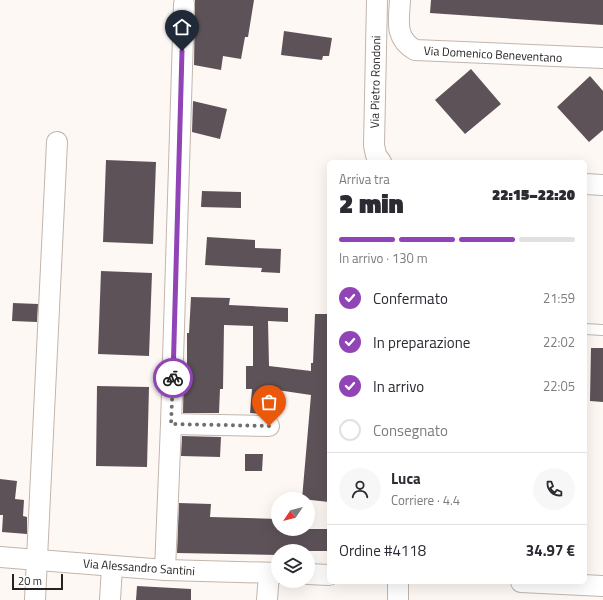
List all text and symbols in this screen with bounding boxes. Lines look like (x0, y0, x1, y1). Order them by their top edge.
pin (165, 10, 199, 51)
icon: home (171, 16, 193, 38)
street label: Via Pietro Rondoni (365, 35, 385, 129)
street label: Via Domenico Beneventano (423, 41, 563, 67)
text: Arriva tra (339, 169, 390, 189)
text: 22:15–22:20 (492, 183, 575, 206)
text: 2 min (339, 184, 404, 223)
text: In arrivo · 130 m (339, 248, 428, 268)
icon: check (339, 287, 361, 309)
text: Confermato (373, 287, 448, 310)
text: 21:59 (543, 288, 575, 308)
icon: check (339, 331, 361, 353)
text: In preparazione (373, 331, 470, 354)
text: 22:02 (543, 332, 575, 352)
courier (153, 358, 193, 398)
icon: bike (162, 367, 184, 389)
icon: check (339, 375, 361, 397)
text: In arrivo (373, 375, 424, 398)
text: 22:05 (543, 376, 575, 396)
pin (252, 385, 286, 426)
icon: bag (258, 391, 280, 413)
text: Consegnato (373, 419, 448, 442)
text: Luca (391, 467, 421, 490)
button: person (339, 468, 381, 510)
button: phone (533, 468, 575, 510)
text: Corriere · 4.4 (391, 490, 460, 510)
north arrow (271, 492, 315, 536)
map controls (271, 492, 315, 588)
text: Ordine #4118 (339, 539, 426, 562)
text: 34.97 € (526, 539, 575, 562)
button: layers (271, 544, 315, 588)
street label: Via Alessandro Santini (82, 554, 196, 580)
scale bar (12, 572, 63, 591)
text: 20 m (18, 573, 42, 589)

